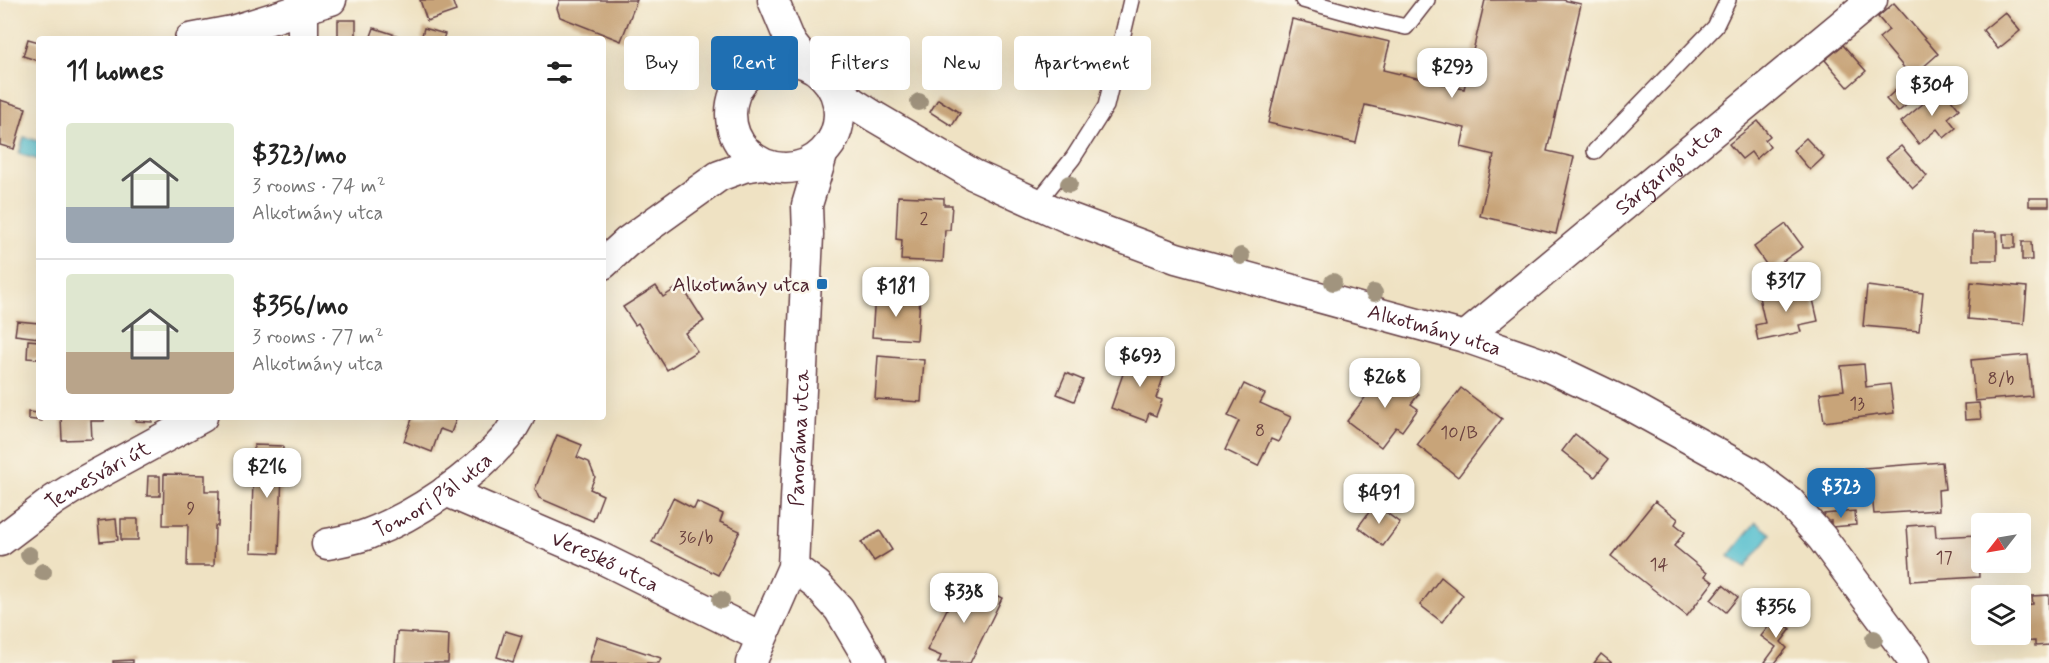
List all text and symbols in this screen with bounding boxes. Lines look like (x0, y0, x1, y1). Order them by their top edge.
chip: Buy (624, 36, 699, 90)
chip: Rent (711, 36, 798, 90)
chip: Filters (810, 36, 910, 90)
chip: New (922, 36, 1002, 90)
chip: Apartment (1014, 36, 1151, 90)
pin: $293 (1416, 48, 1488, 99)
text: $293 (1431, 54, 1473, 81)
text: 11 homes (66, 55, 164, 89)
icon: filters (543, 56, 576, 89)
pin: $304 (1896, 66, 1968, 117)
text: $304 (1910, 72, 1954, 99)
street label: Sárgarigó utca (1609, 117, 1728, 222)
text: $323/mo (252, 139, 347, 173)
icon: home (114, 147, 186, 219)
text: 3 rooms · 74 m² (252, 173, 386, 200)
text: Alkotmány utca (252, 200, 383, 227)
house number: 2 (920, 207, 929, 231)
pin: $317 (1750, 262, 1822, 313)
pin: $181 (860, 267, 932, 318)
text: $317 (1766, 268, 1806, 295)
place label: Alkotmány utca (672, 271, 810, 299)
text: $181 (876, 273, 916, 300)
marker: Alkotmány utca (815, 277, 829, 291)
text: $356/mo (252, 290, 348, 324)
icon: home (114, 298, 186, 370)
street label: Alkotmány utca (1364, 298, 1505, 364)
text: 3 rooms · 77 m² (252, 324, 384, 351)
pin: $693 (1104, 337, 1176, 388)
text: $693 (1119, 343, 1161, 370)
text: Alkotmány utca (252, 351, 383, 378)
pin: $268 (1349, 358, 1421, 409)
text: $268 (1363, 364, 1407, 391)
house number: 8/b (1988, 367, 2015, 391)
street label: Panoráma utca (783, 368, 817, 507)
house number: 13 (1849, 392, 1865, 416)
house number: 8 (1255, 419, 1265, 443)
house number: 10/B (1440, 421, 1478, 445)
street label: Temesvári út (40, 435, 156, 517)
street label: Tomori Pál utca (369, 447, 499, 545)
pin: $216 (231, 448, 303, 499)
text: $216 (247, 454, 287, 481)
pin: $323 (1805, 468, 1877, 519)
pin: $491 (1343, 474, 1415, 525)
text: $323 (1821, 474, 1861, 501)
text: $491 (1357, 480, 1401, 507)
house number: 9 (187, 497, 196, 521)
north arrow (1971, 513, 2031, 573)
map controls (1971, 513, 2031, 645)
street label: Vereskő utca (547, 525, 663, 599)
house number: 36/b (679, 526, 714, 550)
house number: 17 (1935, 546, 1953, 570)
house number: 14 (1650, 553, 1669, 577)
pin: $338 (928, 573, 1000, 624)
text: $338 (944, 579, 984, 606)
button: layers (1971, 585, 2031, 645)
pin: $356 (1740, 588, 1812, 639)
text: $356 (1756, 594, 1796, 621)

